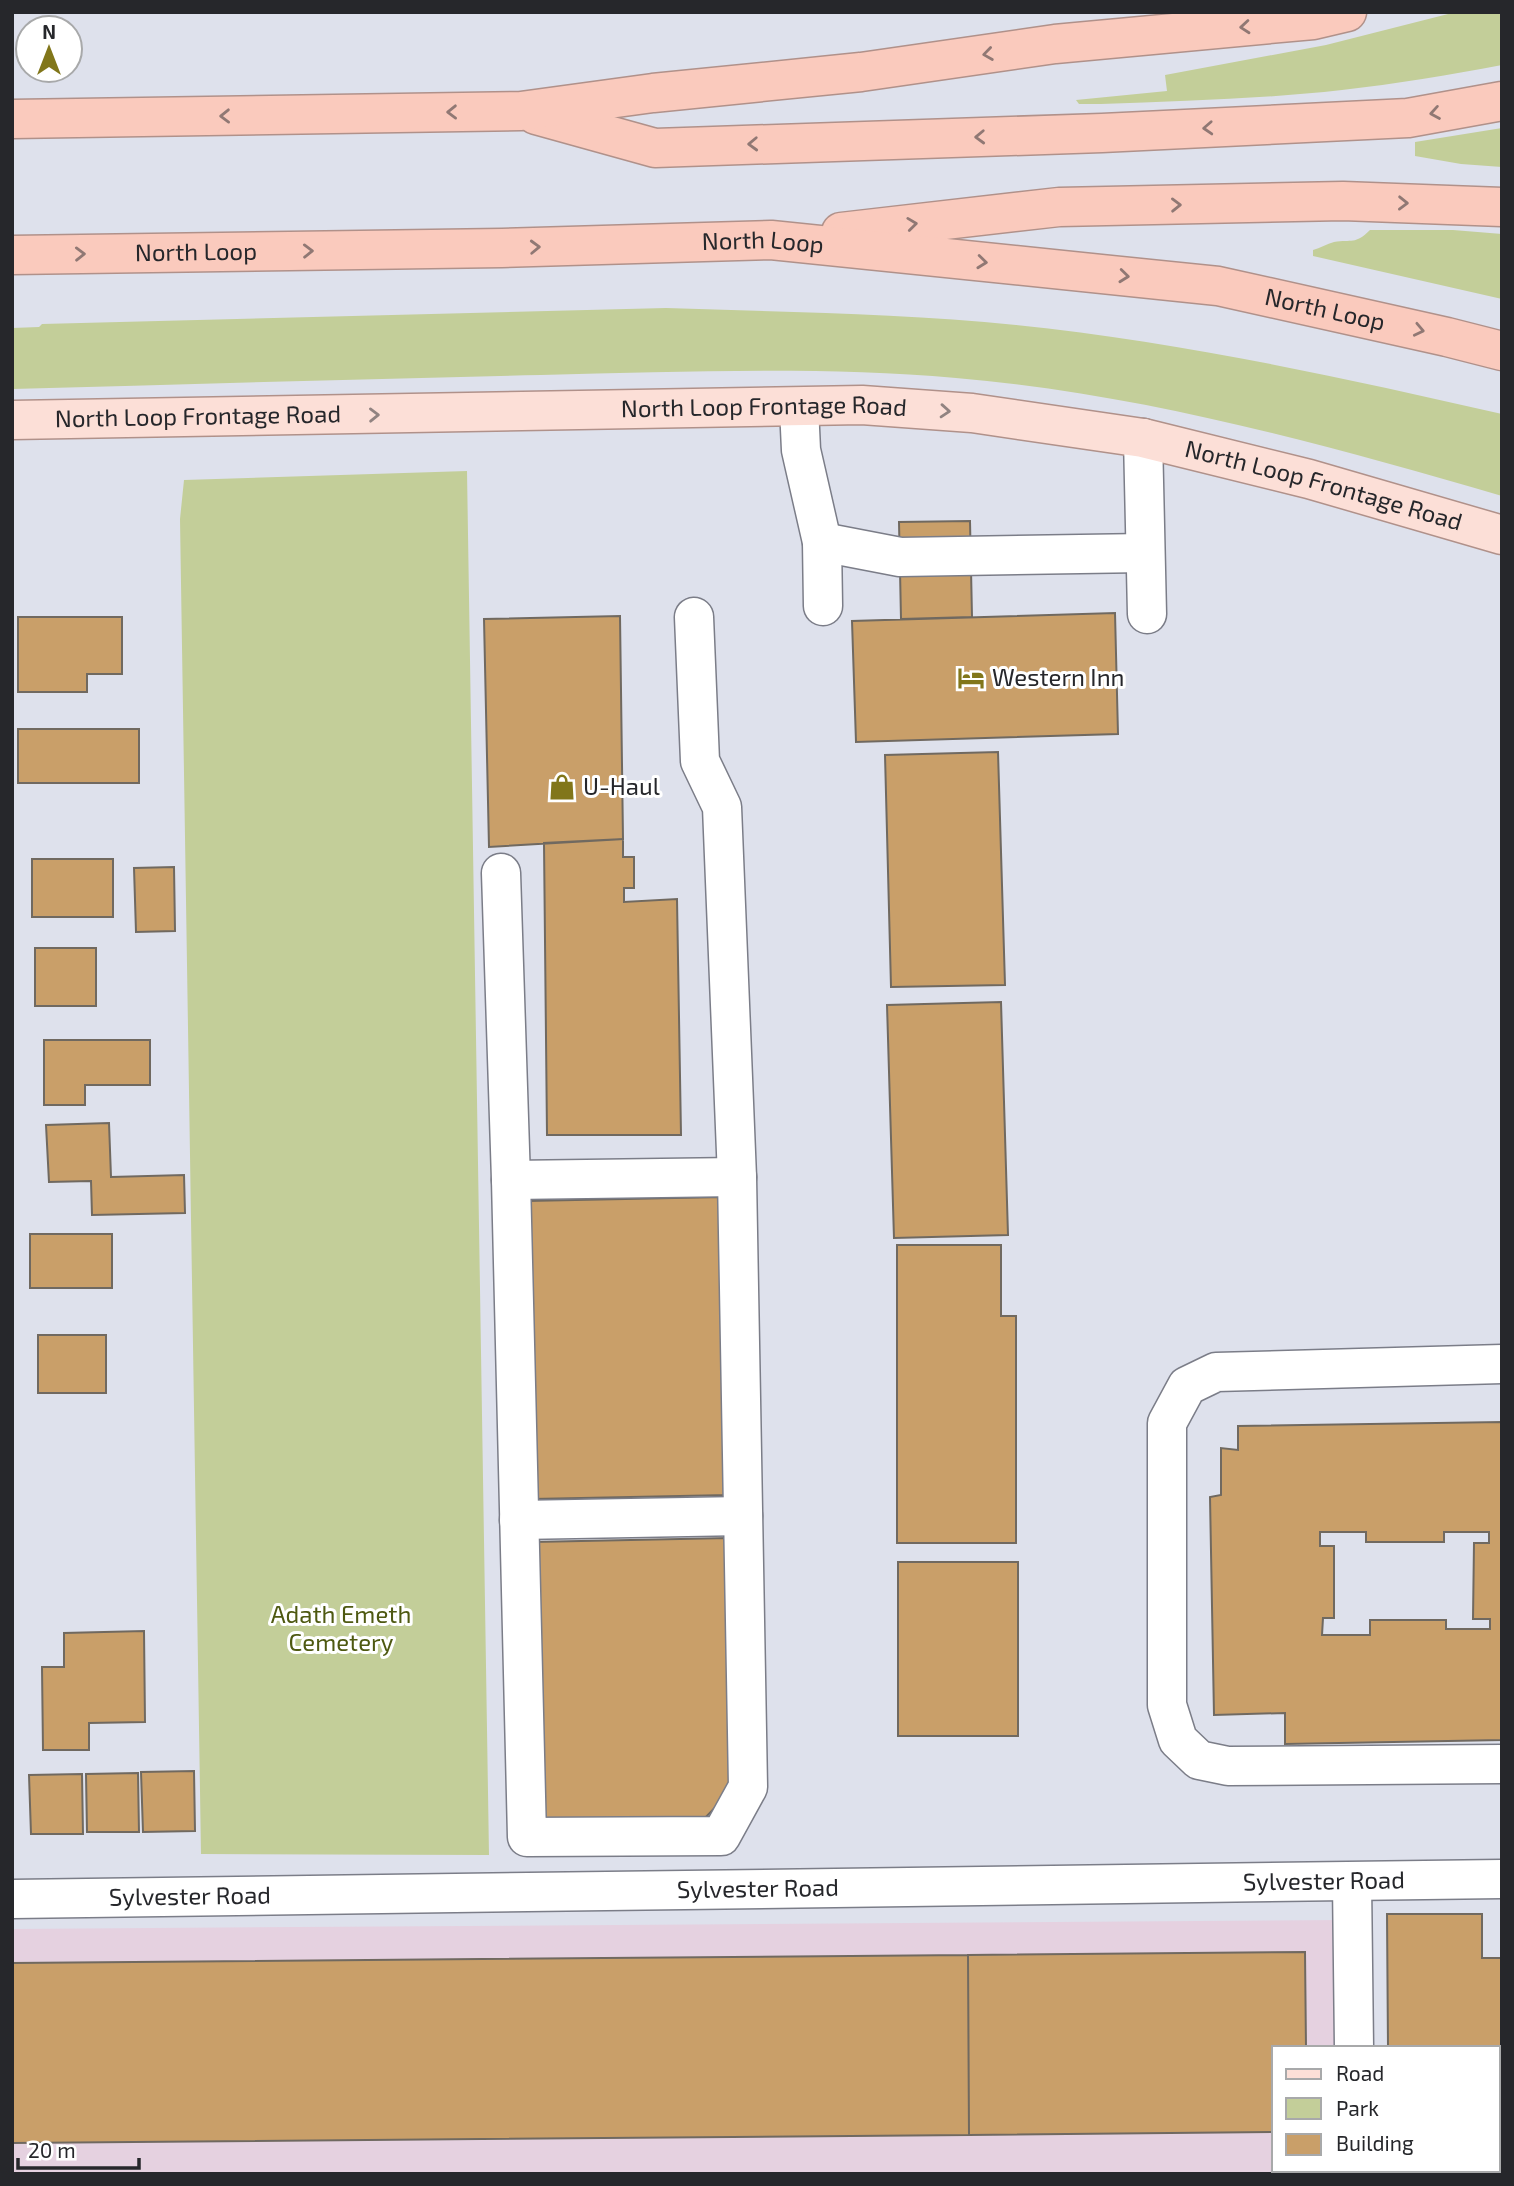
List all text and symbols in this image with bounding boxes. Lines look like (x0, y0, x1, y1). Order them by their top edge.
north arrow (14, 14, 84, 84)
one-way arrow (1240, 19, 1251, 34)
text: N (42, 20, 56, 43)
one-way arrow (982, 46, 993, 61)
one-way arrow (447, 104, 458, 119)
one-way arrow (1429, 105, 1441, 120)
one-way arrow (219, 108, 230, 123)
one-way arrow (1202, 120, 1213, 135)
one-way arrow (975, 129, 986, 144)
one-way arrow (747, 137, 758, 152)
one-way arrow (1398, 195, 1409, 210)
one-way arrow (1171, 197, 1182, 212)
one-way arrow (906, 216, 918, 231)
street label: North Loop (701, 224, 825, 258)
street label: North Loop (135, 236, 257, 266)
one-way arrow (531, 239, 541, 255)
one-way arrow (303, 243, 314, 259)
one-way arrow (76, 246, 86, 262)
one-way arrow (976, 254, 987, 269)
one-way arrow (1118, 269, 1129, 284)
street label: North Loop (1262, 281, 1388, 336)
one-way arrow (1413, 322, 1425, 337)
street label: North Loop Frontage Road (621, 389, 908, 422)
street label: North Loop Frontage Road (55, 398, 341, 432)
one-way arrow (939, 403, 950, 418)
one-way arrow (369, 407, 380, 422)
street label: North Loop Frontage Road (1182, 433, 1466, 536)
place label: Western Inn (992, 662, 1125, 691)
hotel icon: Western Inn (956, 663, 986, 693)
place label: U-Haul (583, 771, 660, 800)
shop icon: U-Haul (547, 772, 577, 802)
park label: Adath Emeth Cemetery (271, 1599, 411, 1656)
street label: Sylvester Road (1243, 1864, 1405, 1895)
street label: Sylvester Road (677, 1872, 839, 1903)
street label: Sylvester Road (109, 1880, 271, 1911)
legend (1272, 2046, 1500, 2172)
text: Road (1336, 2060, 1384, 2085)
text: Park (1336, 2095, 1379, 2120)
scale bar (18, 2126, 138, 2170)
text: Building (1336, 2130, 1414, 2155)
text: 20 m (28, 2137, 76, 2162)

